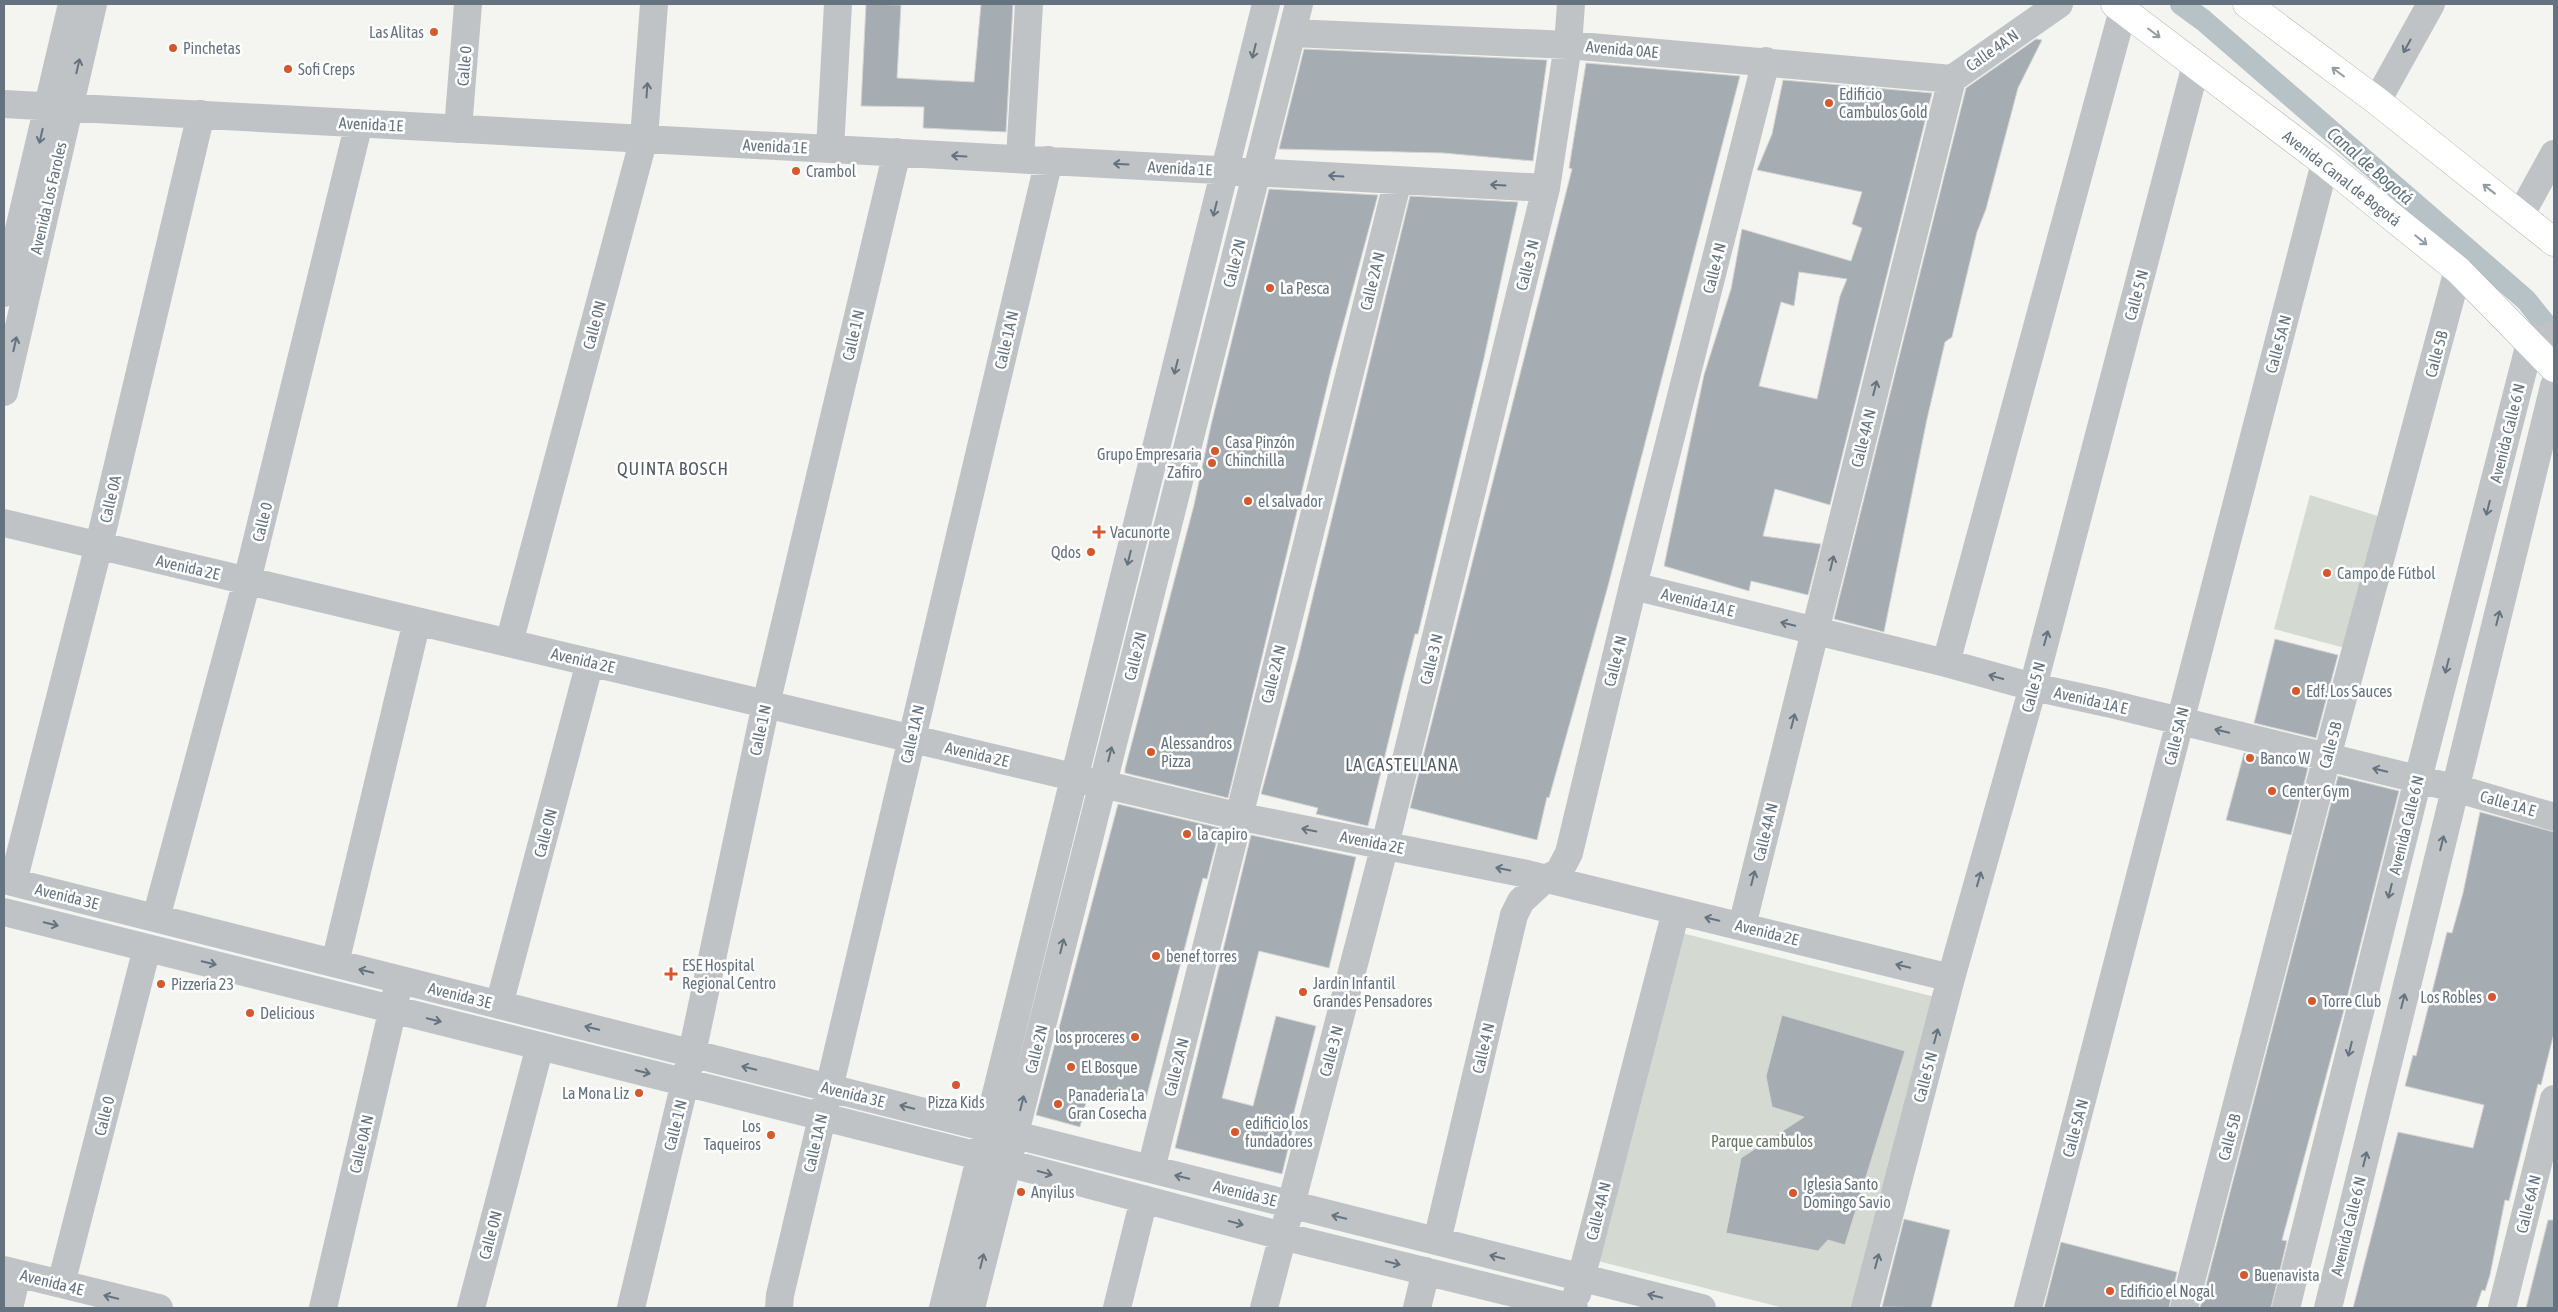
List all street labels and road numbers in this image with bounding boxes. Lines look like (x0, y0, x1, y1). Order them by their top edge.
street label: Calle 4A N (1963, 26, 2021, 74)
street label: Avenida 0AE (1585, 37, 1659, 61)
street label: Calle 0 (453, 45, 475, 87)
street label: Avenida 1E (338, 113, 404, 135)
street label: Avenida Canal de Bogotá (2279, 126, 2405, 230)
street label: Avenida 1E (742, 135, 808, 157)
street label: Avenida Los Faroles (26, 140, 70, 256)
street label: Avenida 1E (1147, 157, 1213, 179)
street label: Calle 2N (1219, 237, 1249, 289)
street label: Calle 3 N (1512, 238, 1542, 292)
street label: Calle 4 N (1699, 241, 1729, 295)
street label: Calle 2A N (1356, 250, 1388, 312)
street label: Calle 5 N (2121, 268, 2151, 322)
street label: Calle 0N (579, 299, 609, 351)
street label: Calle 1 N (838, 308, 868, 362)
street label: Calle 1A N (991, 309, 1021, 371)
street label: Calle 5A N (2262, 313, 2294, 375)
street label: Calle 5B (2421, 328, 2451, 379)
street label: Avenida Calle 6 N (2486, 381, 2528, 485)
street label: Calle 4A N (1847, 407, 1879, 469)
street label: Calle 0A (96, 474, 124, 524)
street label: Calle 0 (248, 500, 276, 544)
street label: Avenida 2E (155, 551, 222, 583)
street label: Avenida 1A E (1660, 584, 1737, 620)
street label: Calle 2N (1120, 630, 1150, 682)
street label: Calle 3 N (1416, 632, 1446, 686)
street label: Calle 4 N (1600, 634, 1630, 688)
street label: Calle 2A N (1257, 643, 1289, 705)
street label: Avenida 2E (550, 644, 617, 676)
street label: Calle 5 N (2018, 660, 2048, 714)
street label: Avenida 1A E (2053, 683, 2130, 717)
street label: Calle 1 N (746, 703, 774, 757)
street label: Calle 1A N (897, 703, 927, 765)
street label: Calle 5A N (2160, 705, 2192, 767)
street label: Calle 5B (2315, 719, 2345, 770)
street label: Avenida 2E (944, 738, 1011, 770)
street label: Avenida Calle 6 N (2385, 773, 2427, 877)
street label: Calle 1A E (2478, 787, 2538, 820)
street label: Calle 4A N (1749, 801, 1781, 863)
street label: Calle 0N (530, 807, 560, 859)
street label: Avenida 2E (1339, 827, 1406, 857)
street label: Avenida 3E (34, 879, 101, 913)
street label: Avenida 2E (1734, 915, 1801, 949)
street label: Avenida 3E (427, 978, 494, 1012)
street label: Calle 4 N (1468, 1021, 1498, 1075)
street label: Calle 2N (1021, 1023, 1051, 1075)
street label: Calle 3 N (1316, 1024, 1346, 1078)
street label: Calle 2A N (1160, 1036, 1192, 1098)
street label: Calle 5 N (1910, 1050, 1940, 1104)
street label: Avenida 3E (820, 1077, 887, 1111)
street label: Calle 0 (90, 1094, 118, 1138)
street label: Calle 5A N (2059, 1097, 2091, 1159)
street label: Calle 1 N (660, 1098, 690, 1152)
street label: Calle 5B (2214, 1111, 2244, 1162)
street label: Calle 1A N (800, 1112, 830, 1174)
street label: Calle 0A N (346, 1113, 376, 1175)
street label: Calle 6A N (2512, 1173, 2544, 1235)
street label: Avenida Calle 6 N (2327, 1174, 2369, 1278)
street label: Avenida 3E (1212, 1176, 1279, 1210)
street label: Calle 4A N (1582, 1180, 1614, 1242)
street label: Calle 0N (475, 1209, 505, 1261)
street label: Avenida 4E (19, 1265, 86, 1299)

